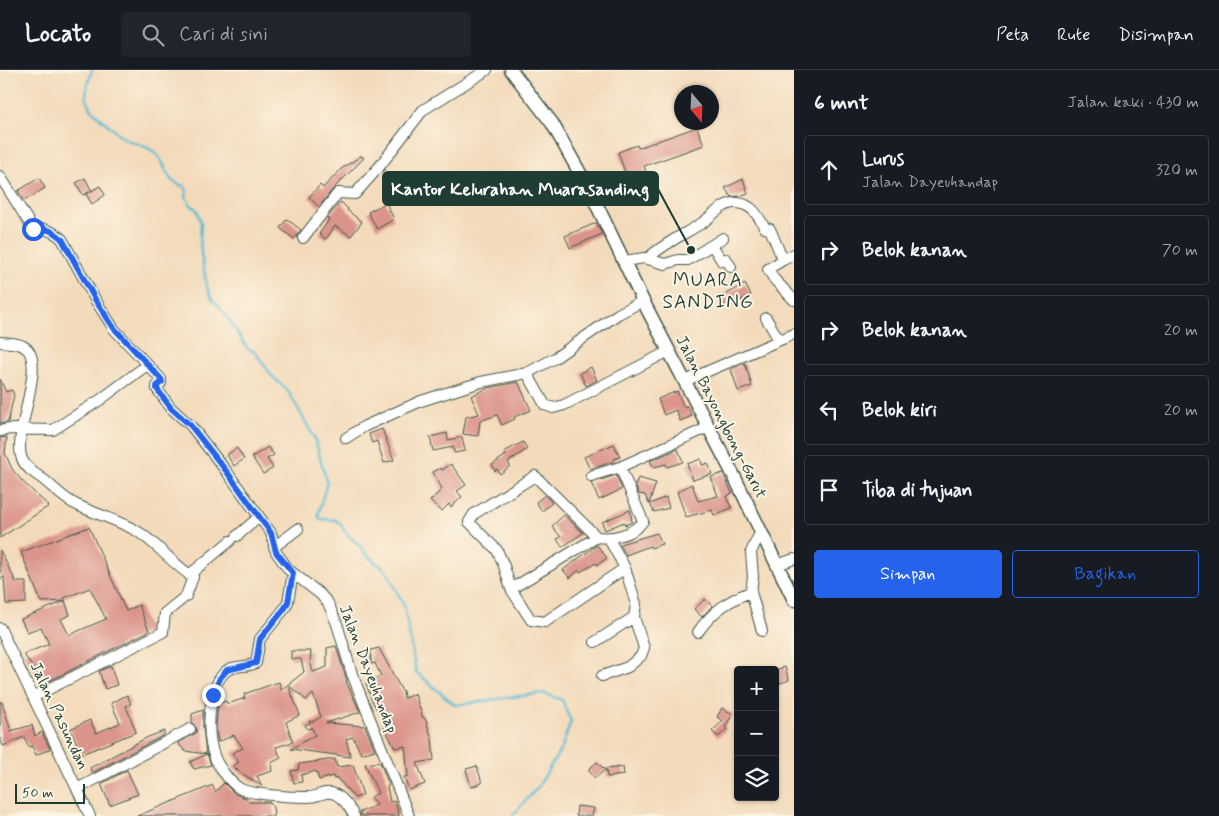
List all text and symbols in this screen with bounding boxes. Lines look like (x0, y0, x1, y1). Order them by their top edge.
search box (121, 12, 471, 57)
text: Locato (25, 19, 91, 50)
icon: search (139, 21, 167, 49)
text: Cari di sini (179, 22, 268, 47)
text: Peta (996, 23, 1029, 47)
text: Rute (1057, 23, 1090, 47)
text: Disimpan (1118, 23, 1194, 47)
north arrow (674, 85, 719, 130)
text: 6 mnt (814, 89, 869, 117)
text: Jalan kaki · 430 m (1068, 92, 1199, 113)
text: Lurus (862, 147, 904, 172)
icon: ahead (815, 156, 843, 184)
text: 320 m (1156, 160, 1198, 181)
callout: Kantor Kelurahan Muarasanding (383, 172, 658, 205)
text: Jalan Dayeuhandap (862, 172, 998, 193)
text: Kantor Kelurahan Muarasanding (391, 178, 649, 202)
route start (22, 218, 45, 241)
icon: right (815, 236, 843, 264)
text: Belok kanan (862, 238, 967, 263)
text: 70 m (1162, 240, 1198, 261)
district label: MUARA SANDING (663, 268, 753, 315)
icon: right (815, 316, 843, 344)
text: Belok kanan (862, 318, 967, 343)
text: 20 m (1164, 320, 1198, 341)
street label: Jalan Bayongbong-Garut (671, 332, 771, 503)
icon: left (815, 396, 843, 424)
text: Belok kiri (862, 398, 937, 423)
text: 20 m (1164, 400, 1198, 421)
icon: arrive (815, 476, 843, 504)
text: Tiba di tujuan (862, 478, 973, 503)
button: Simpan (814, 550, 1002, 598)
button: Bagikan (1012, 550, 1199, 598)
street label: Jalan Dayeuhandap (334, 602, 402, 736)
street label: Jalan Pasundan (25, 659, 93, 773)
map controls (734, 666, 779, 801)
button: + (734, 666, 779, 711)
route end (202, 684, 225, 707)
button: − (734, 711, 779, 756)
button: layers (734, 756, 779, 801)
scale bar (15, 781, 85, 804)
text: 50 m (22, 784, 53, 802)

